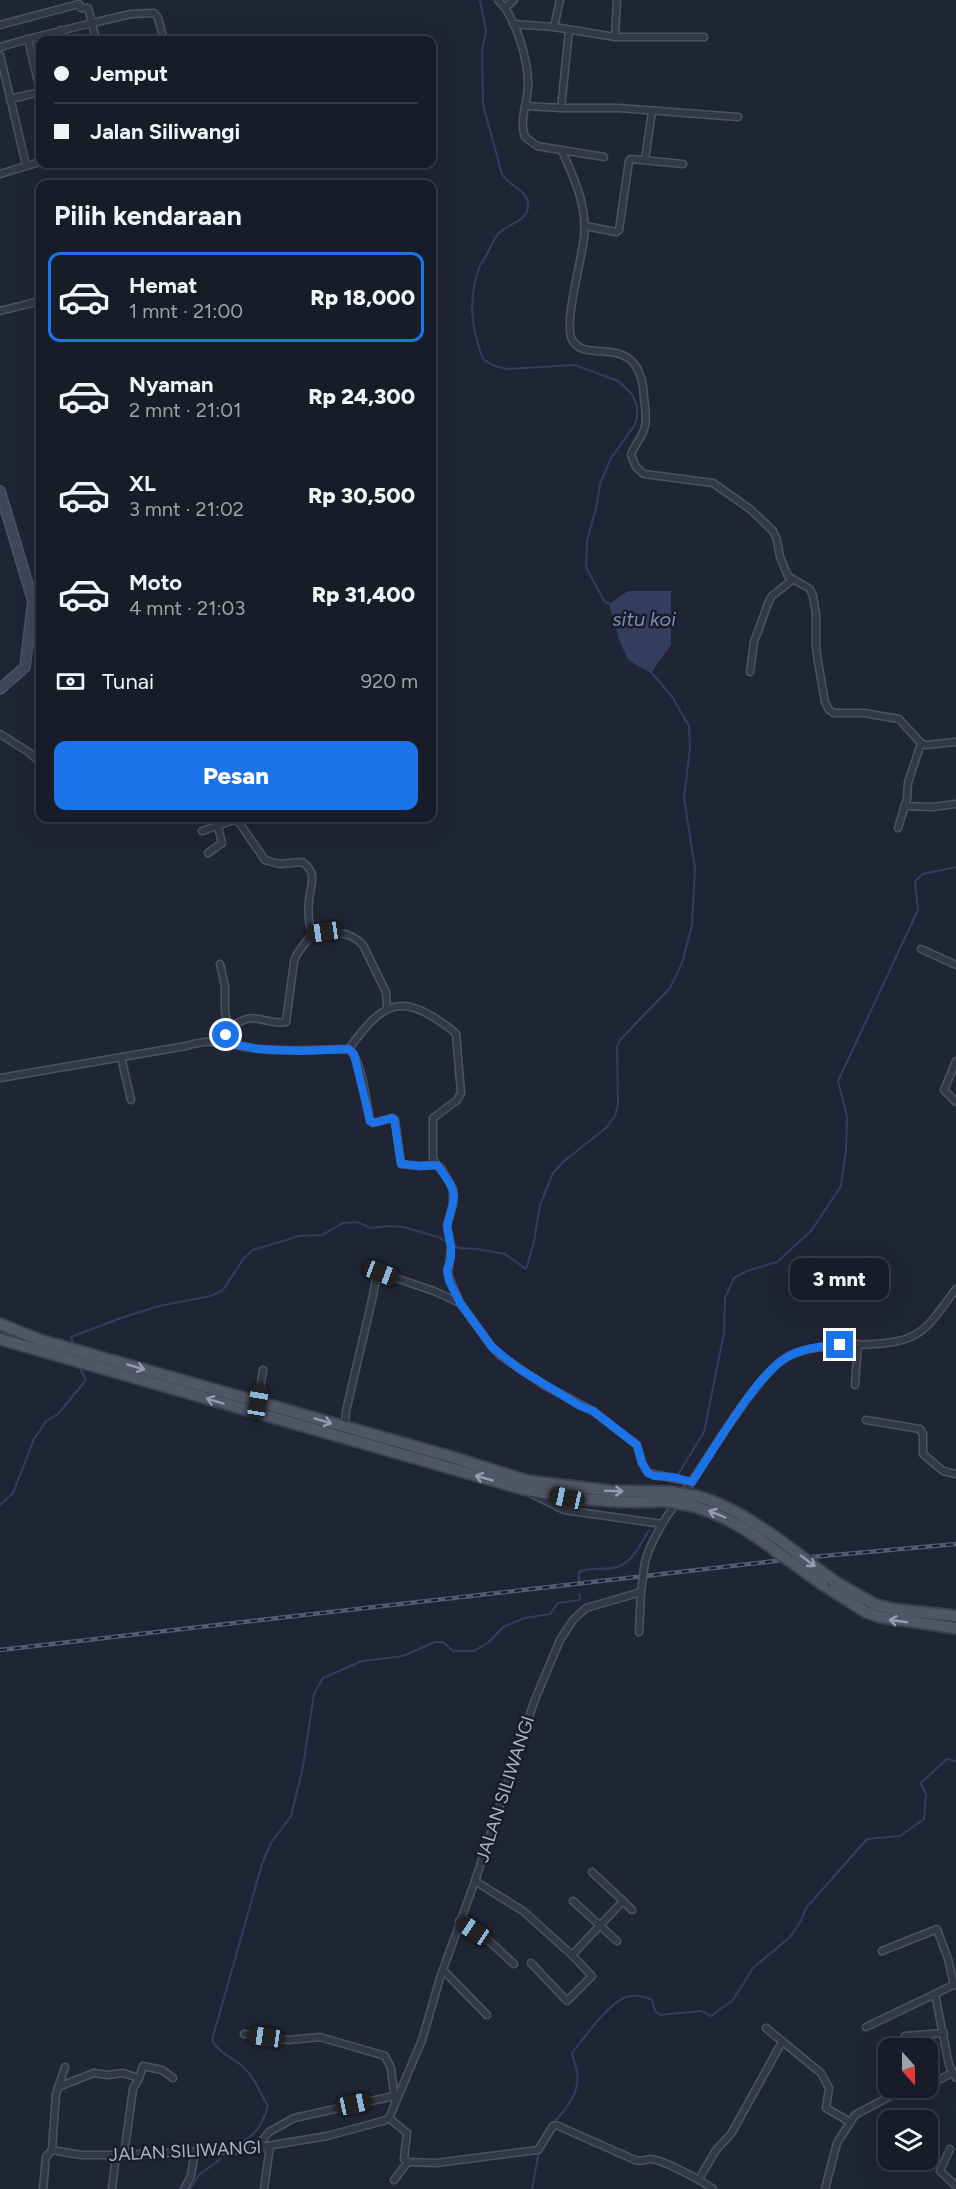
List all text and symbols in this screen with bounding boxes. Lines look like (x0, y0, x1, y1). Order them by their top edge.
text: Jemput (90, 60, 168, 87)
text: Jalan Siliwangi (90, 118, 240, 145)
text: Pilih kendaraan (54, 199, 242, 232)
icon: car (57, 270, 111, 324)
text: Hemat (129, 272, 197, 299)
text: Rp 18,000 (310, 284, 415, 311)
text: 1 mnt · 21:00 (129, 299, 243, 323)
icon: car (57, 369, 111, 423)
text: Nyaman (129, 371, 213, 398)
text: Rp 24,300 (308, 383, 415, 410)
text: 2 mnt · 21:01 (129, 398, 241, 422)
icon: car (57, 468, 111, 522)
text: XL (129, 470, 156, 497)
text: Rp 30,500 (308, 482, 415, 509)
text: 3 mnt · 21:02 (129, 497, 244, 521)
icon: car (57, 567, 111, 621)
text: Moto (129, 569, 182, 596)
text: Rp 31,400 (312, 581, 415, 608)
text: 4 mnt · 21:03 (129, 596, 245, 620)
water label: situ koi (612, 607, 676, 631)
icon: cash (54, 665, 87, 698)
text: Tunai (102, 668, 154, 695)
text: 920 m (361, 669, 418, 693)
button: Pesan (54, 741, 418, 810)
car (305, 921, 343, 943)
route start (212, 1021, 239, 1048)
car (361, 1258, 401, 1288)
callout: 3 mnt (790, 1258, 890, 1300)
text: 3 mnt (813, 1267, 866, 1291)
route end (826, 1331, 853, 1358)
one-way arrow (126, 1362, 145, 1373)
car (246, 1383, 270, 1421)
one-way arrow (206, 1395, 225, 1406)
one-way arrow (313, 1416, 332, 1427)
one-way arrow (474, 1472, 493, 1483)
car (548, 1485, 586, 1511)
one-way arrow (603, 1485, 623, 1497)
one-way arrow (708, 1508, 726, 1519)
one-way arrow (799, 1555, 815, 1567)
one-way arrow (889, 1615, 908, 1626)
street label: JALAN SILIWANGI (471, 1713, 539, 1865)
car (454, 1913, 494, 1949)
car (247, 2026, 285, 2048)
north arrow (878, 2038, 938, 2098)
map controls (878, 2038, 938, 2170)
car (335, 2091, 373, 2117)
button: layers (878, 2110, 938, 2170)
street label: JALAN SILIWANGI (108, 2136, 262, 2166)

